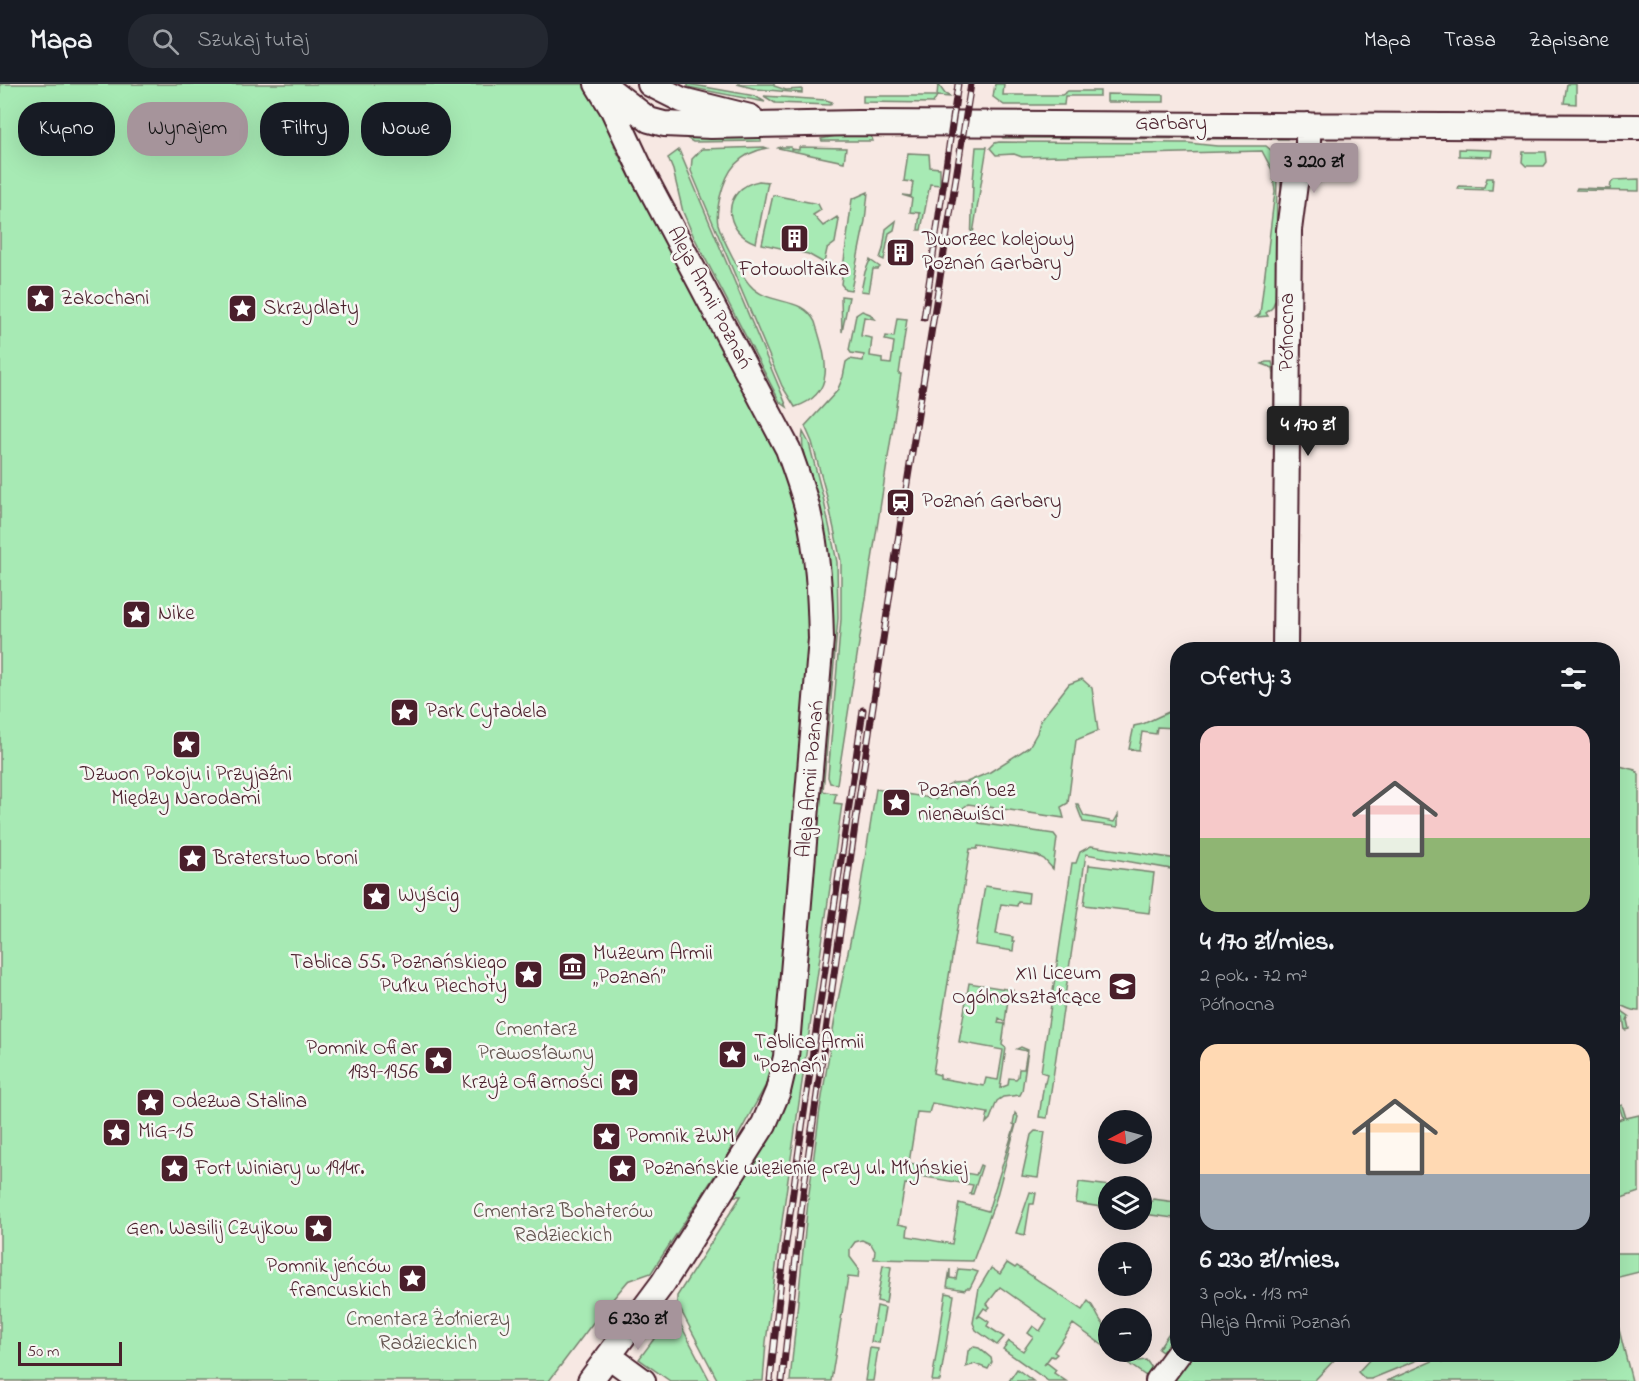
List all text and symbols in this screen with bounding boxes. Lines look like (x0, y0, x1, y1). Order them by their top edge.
search box (128, 14, 548, 68)
text: Mapa (30, 21, 92, 62)
icon: search (149, 25, 182, 58)
text: Szukaj tutaj (197, 25, 308, 57)
text: Mapa (1364, 26, 1411, 56)
text: Trasa (1444, 26, 1496, 56)
text: Zapisane (1529, 26, 1609, 56)
chip: Kupno (18, 102, 115, 156)
chip: Wynajem (127, 102, 248, 156)
chip: Filtry (260, 102, 349, 156)
chip: Nowe (361, 102, 451, 156)
street label: Garbary (1135, 109, 1207, 141)
pin: 3 220 zł (1252, 143, 1376, 194)
text: 3 220 zł (1284, 148, 1344, 177)
street label: Aleja Armii Poznań (659, 221, 759, 375)
building icon: Fotowoltaika (778, 223, 810, 255)
place label: Dworzec kolejowy Poznań Garbary (921, 225, 1074, 281)
building icon: Dworzec kolejowy Poznań Garbary (885, 236, 917, 268)
place label: Fotowoltaika (738, 255, 849, 285)
place icon: Zakochani (24, 283, 56, 315)
place label: Zakochani (61, 284, 149, 314)
place icon: Skrzydlaty (226, 293, 258, 325)
street label: Północna (1273, 293, 1303, 371)
place label: Skrzydlaty (263, 294, 359, 326)
pin: 4 170 zł (1246, 406, 1370, 457)
text: 4 170 zł (1281, 411, 1335, 440)
station icon: Poznań Garbary (885, 486, 917, 518)
place label: Poznań Garbary (922, 487, 1062, 519)
place icon: Nike (121, 598, 153, 630)
place label: Nike (158, 599, 195, 629)
text: Oferty: 3 (1200, 659, 1292, 697)
icon: filters (1557, 662, 1590, 695)
place icon: Park Cytadela (389, 696, 421, 728)
place label: Park Cytadela (426, 697, 547, 729)
street label: Aleja Armii Poznań (789, 699, 833, 859)
place icon: Dzwon Pokoju i Przyjaźni Między Narodami (170, 728, 202, 760)
place label: Dzwon Pokoju i Przyjaźni Między Narodami (79, 760, 292, 816)
icon: home (1341, 765, 1449, 873)
place label: Poznań bez nienawiści (918, 776, 1015, 830)
place icon: Poznań bez nienawiści (881, 787, 913, 819)
place icon: Braterstwo broni (176, 843, 208, 875)
place label: Braterstwo broni (212, 844, 358, 874)
place icon: Wyścig (361, 880, 393, 912)
place label: Wyścig (398, 881, 459, 913)
text: 4 170 zł/mies. (1200, 924, 1334, 962)
place label: Muzeum Armii „Poznań” (593, 939, 713, 993)
place label: Tablica 55. Poznańskiego Pułku Piechoty (290, 948, 507, 1004)
museum icon: Muzeum Armii „Poznań” (556, 950, 588, 982)
place icon: Tablica 55. Poznańskiego Pułku Piechoty (512, 959, 544, 991)
place label: XII Liceum Ogólnokształcące (952, 959, 1102, 1015)
text: 2 pok. · 72 m² (1200, 962, 1307, 991)
school or university icon: XII Liceum Ogólnokształcące (1106, 970, 1138, 1002)
text: Północna (1200, 991, 1275, 1020)
park label: Cmentarz Prawosławny (478, 1015, 594, 1071)
place label: Tablica Armii "Poznań" (754, 1028, 864, 1082)
place label: Pomnik Ofiar 1939-1956 (306, 1034, 418, 1088)
place icon: Tablica Armii "Poznań" (717, 1039, 749, 1071)
place icon: Pomnik Ofiar 1939-1956 (423, 1045, 455, 1077)
place icon: Krzyż Ofiarności (608, 1067, 640, 1099)
place label: Krzyż Ofiarności (462, 1068, 603, 1100)
icon: home (1341, 1083, 1449, 1191)
place icon: Odezwa Stalina (135, 1086, 167, 1118)
place label: Odezwa Stalina (172, 1087, 307, 1117)
north arrow (1098, 1110, 1152, 1164)
map controls (1098, 1110, 1152, 1362)
place icon: MiG-15 (101, 1116, 133, 1148)
place label: MiG-15 (138, 1117, 194, 1147)
place icon: Pomnik ZWM (590, 1121, 622, 1153)
place label: Pomnik ZWM (627, 1122, 735, 1152)
place icon: Fort Winiary w 1914r. (158, 1153, 190, 1185)
place icon: Poznańskie więzienie przy ul. Młyńskiej (606, 1153, 638, 1185)
place label: Fort Winiary w 1914r. (194, 1154, 365, 1186)
place label: Poznańskie więzienie przy ul. Młyńskiej (643, 1154, 968, 1186)
button: layers (1098, 1176, 1152, 1230)
park label: Cmentarz Bohaterów Radzieckich (473, 1197, 653, 1251)
place icon: Gen. Wasilij Czujkow (303, 1213, 335, 1245)
place label: Gen. Wasilij Czujkow (126, 1214, 298, 1244)
button: + (1098, 1242, 1152, 1296)
text: 6 230 zł/mies. (1200, 1242, 1339, 1280)
place label: Pomnik jeńców francuskich (266, 1252, 391, 1306)
place icon: Pomnik jeńców francuskich (396, 1263, 428, 1295)
text: 3 pok. · 113 m² (1200, 1280, 1308, 1309)
pin: 6 230 zł (576, 1300, 700, 1351)
park label: Cmentarz Żołnierzy Radzieckich (346, 1305, 510, 1359)
text: 6 230 zł (609, 1305, 667, 1334)
button: − (1098, 1308, 1152, 1362)
text: Aleja Armii Poznań (1200, 1309, 1350, 1338)
scale bar (18, 1339, 122, 1366)
text: 50 m (27, 1340, 59, 1364)

